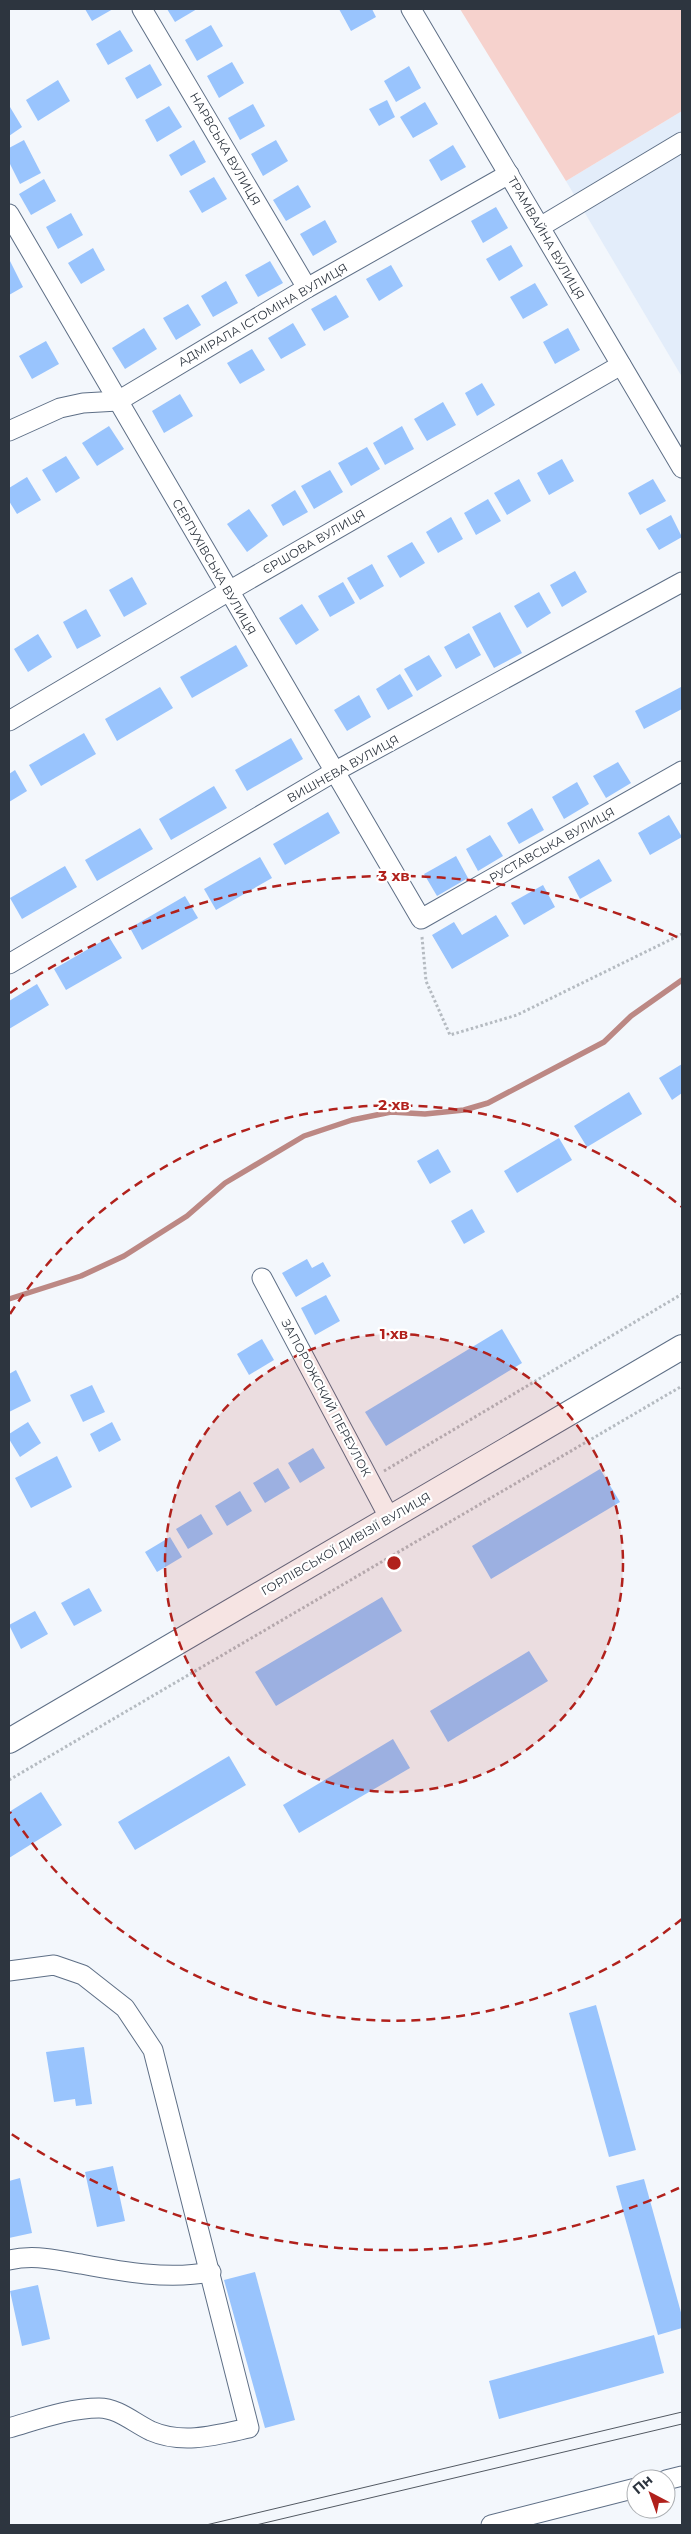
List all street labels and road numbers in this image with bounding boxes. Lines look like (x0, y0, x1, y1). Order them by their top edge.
street label: НАРВСЬКА ВУЛИЦЯ (187, 90, 264, 208)
street label: ТРАМВАЙНА ВУЛИЦЯ (505, 173, 588, 302)
street label: АДМІРАЛА ІСТОМІНА ВУЛИЦЯ (175, 260, 350, 369)
street label: СЕРПУХІВСЬКА ВУЛИЦЯ (169, 496, 260, 637)
street label: ЄРШОВА ВУЛИЦЯ (260, 506, 368, 577)
street label: ВИШНЕВА ВУЛИЦЯ (284, 732, 401, 806)
street label: РУСТАВСЬКА ВУЛИЦЯ (486, 804, 617, 885)
street label: ЗАПОРОЖСКИЙ ПЕРЕУЛОК (278, 1316, 375, 1480)
street label: ГОРЛІВСЬКОЇ ДИВІЗІЇ ВУЛИЦЯ (258, 1489, 433, 1598)

